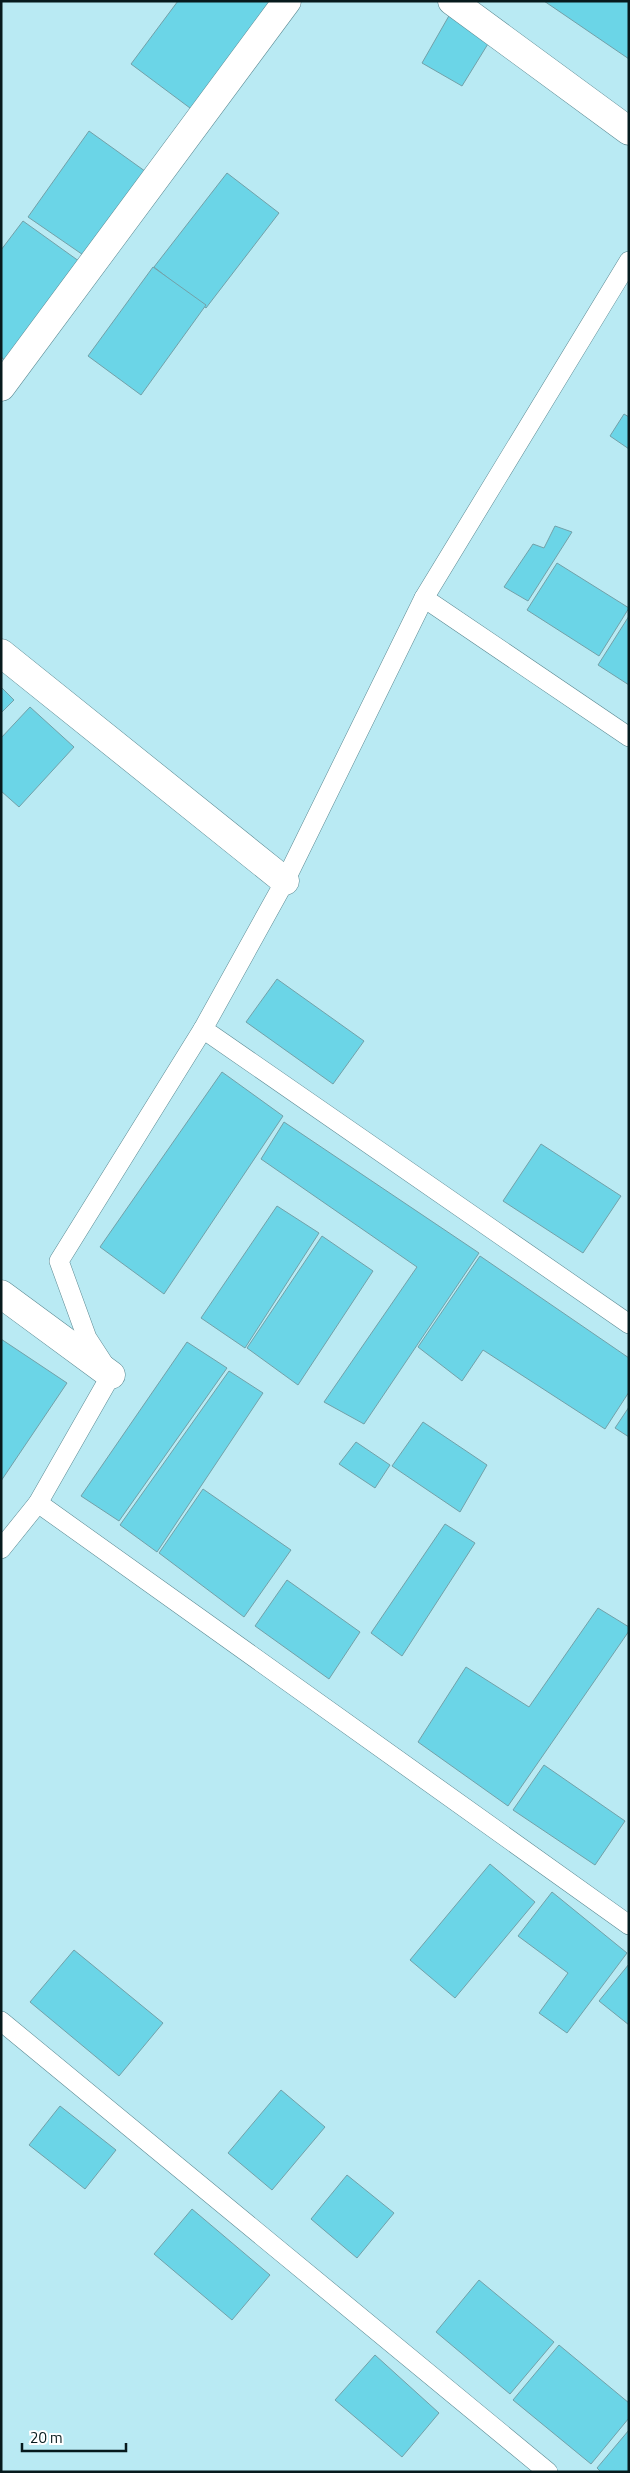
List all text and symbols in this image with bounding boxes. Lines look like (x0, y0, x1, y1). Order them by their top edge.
scale bar (22, 2420, 126, 2452)
text: 20 m (30, 2426, 63, 2449)

